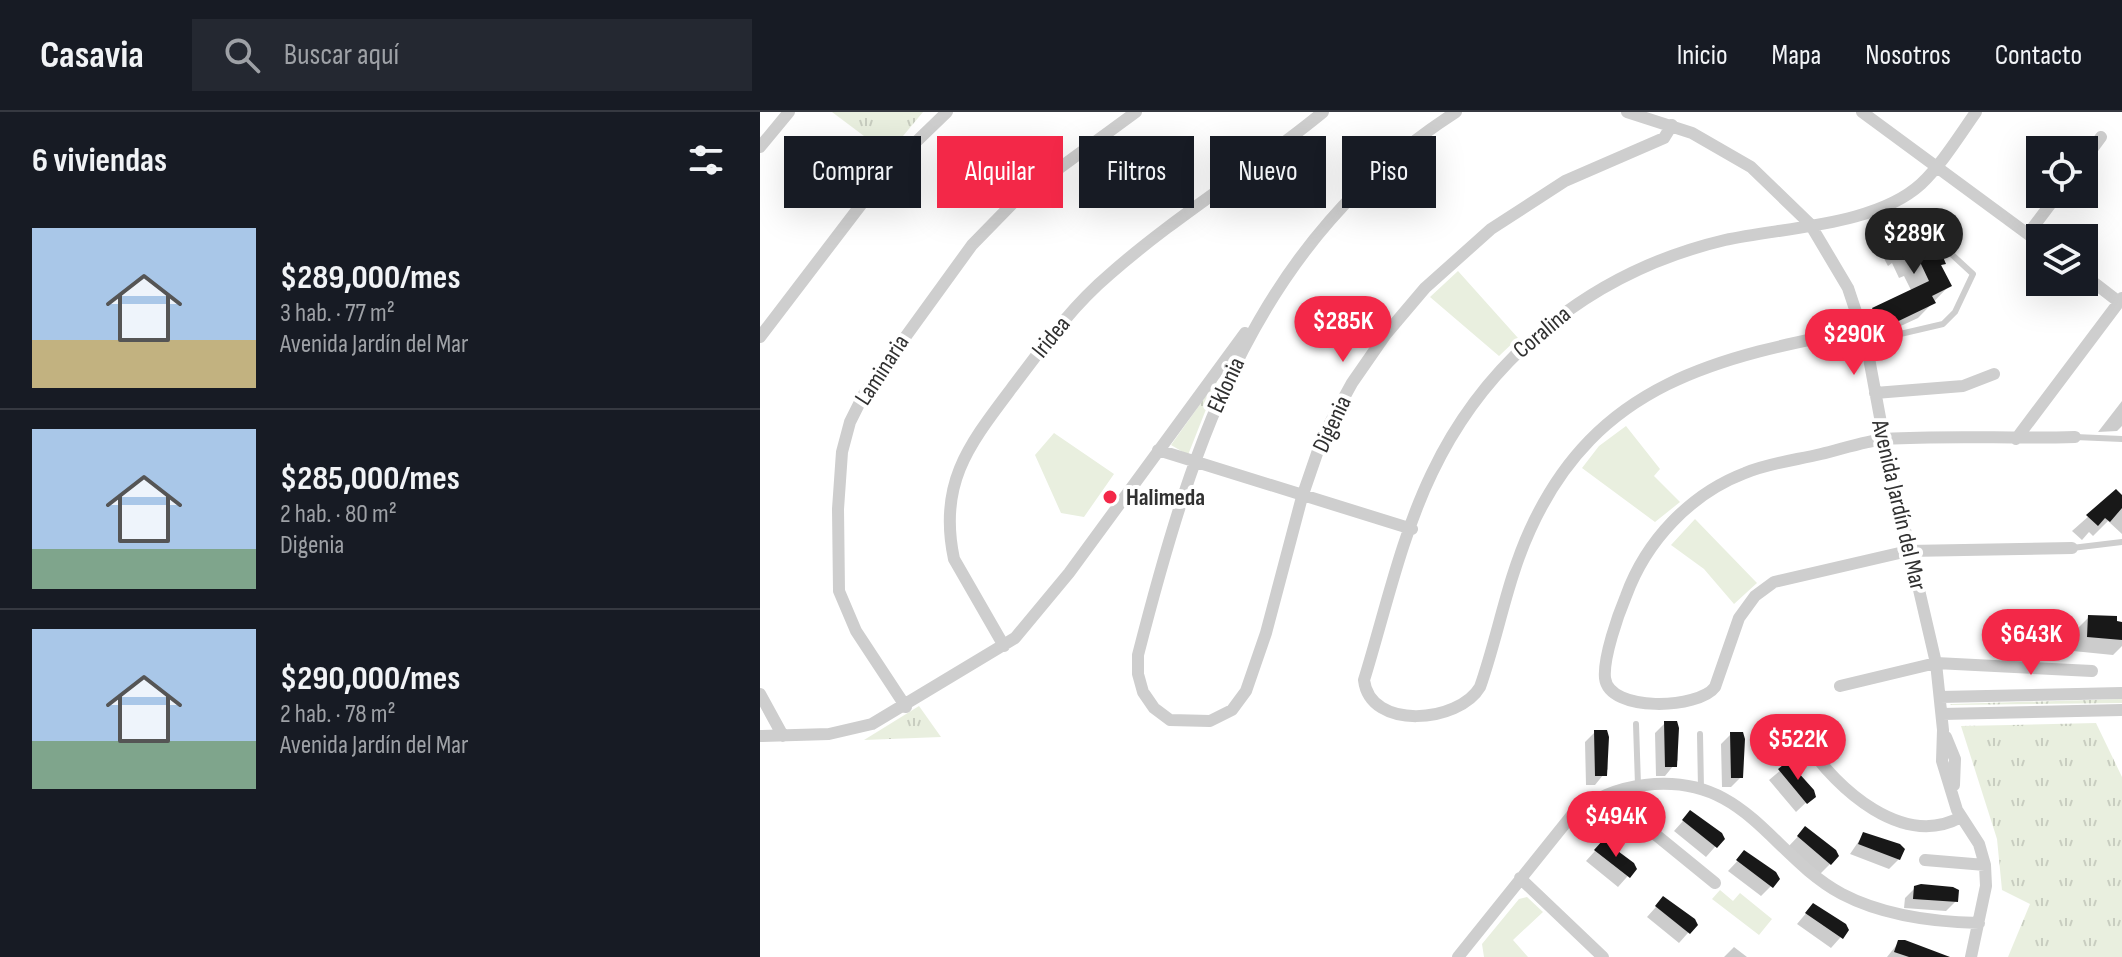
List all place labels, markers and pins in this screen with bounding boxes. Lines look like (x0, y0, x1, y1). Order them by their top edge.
pin: $289K (1858, 208, 1970, 276)
pin: $285K (1287, 296, 1399, 364)
pin: $290K (1798, 309, 1910, 377)
place label: Halimeda (1126, 483, 1205, 512)
marker: Halimeda (1101, 488, 1119, 506)
pin: $643K (1975, 609, 2087, 677)
pin: $522K (1742, 714, 1854, 782)
pin: $494K (1560, 791, 1672, 859)

